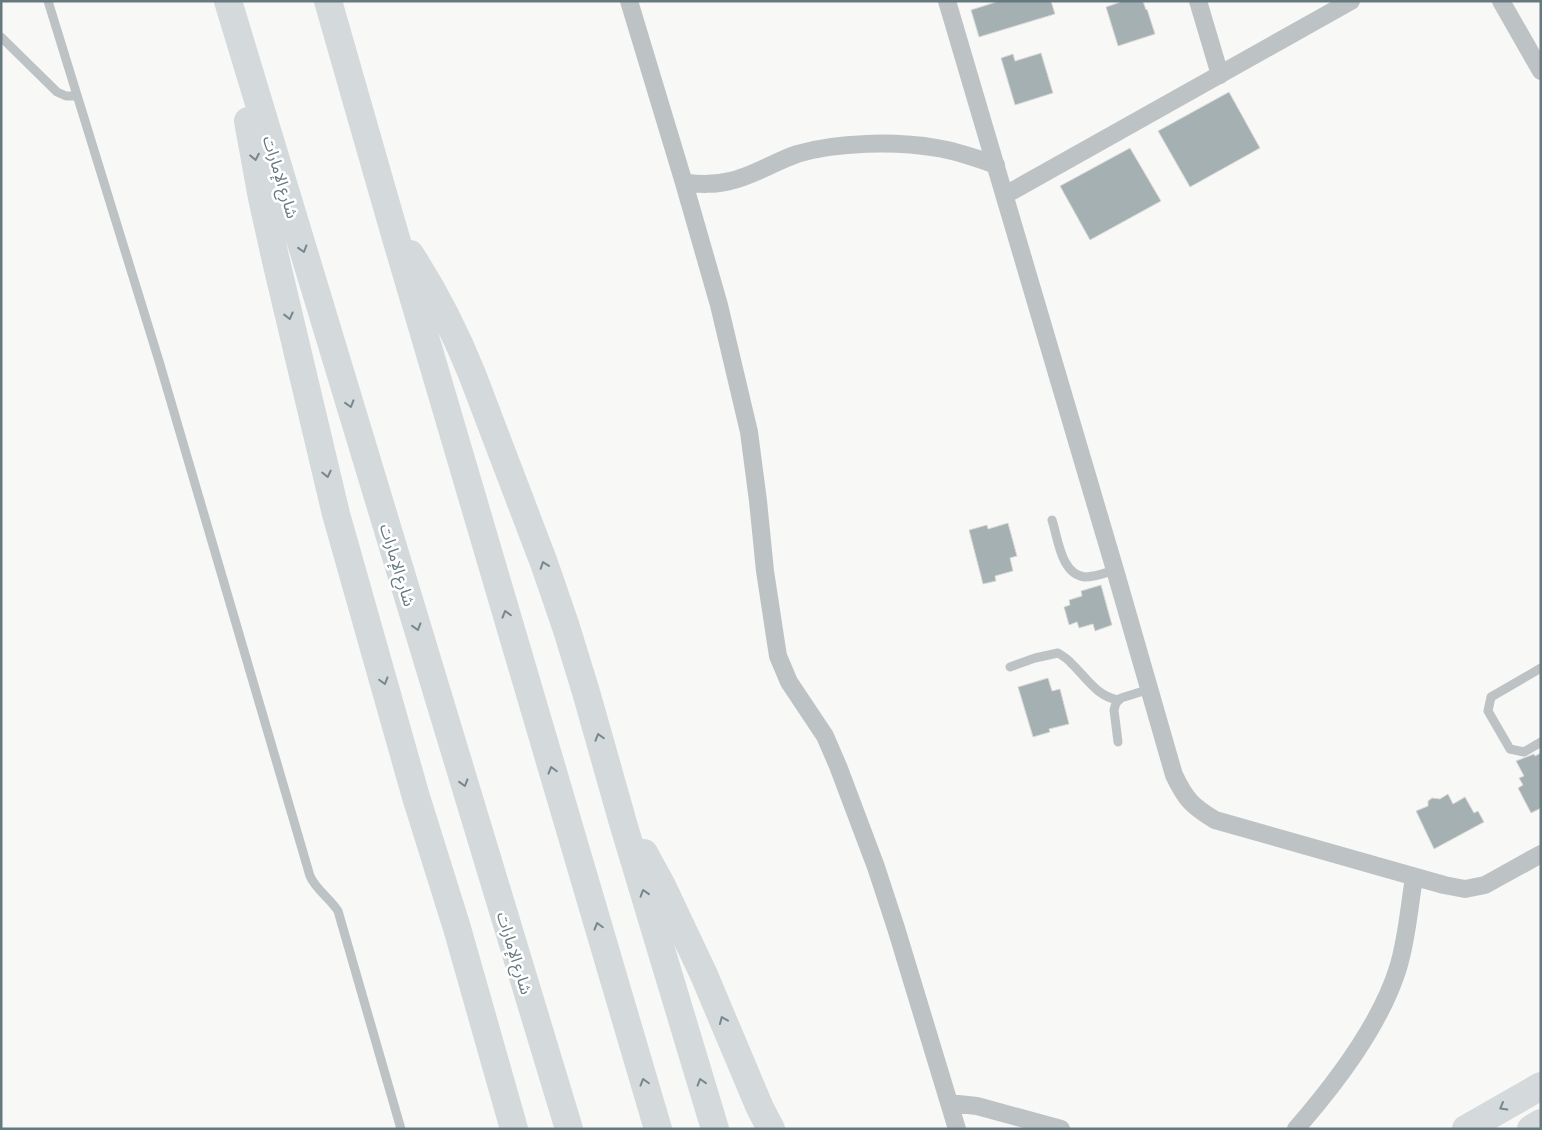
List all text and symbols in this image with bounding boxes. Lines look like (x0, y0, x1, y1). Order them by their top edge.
street label: شارع الإمارات (256, 134, 301, 221)
one-way arrow (249, 153, 259, 162)
one-way arrow (297, 244, 307, 253)
one-way arrow (284, 311, 294, 319)
one-way arrow (344, 400, 354, 408)
one-way arrow (321, 470, 332, 479)
street label: شارع الإمارات (373, 522, 418, 609)
one-way arrow (540, 562, 550, 570)
one-way arrow (502, 611, 512, 619)
one-way arrow (411, 622, 421, 631)
one-way arrow (378, 677, 388, 685)
one-way arrow (595, 733, 605, 741)
one-way arrow (548, 767, 558, 775)
one-way arrow (458, 778, 468, 786)
one-way arrow (639, 889, 649, 898)
street label: شارع الإمارات (490, 910, 535, 997)
one-way arrow (594, 923, 604, 931)
one-way arrow (719, 1016, 730, 1025)
one-way arrow (640, 1078, 650, 1087)
one-way arrow (696, 1078, 706, 1087)
one-way arrow (1500, 1101, 1509, 1111)

